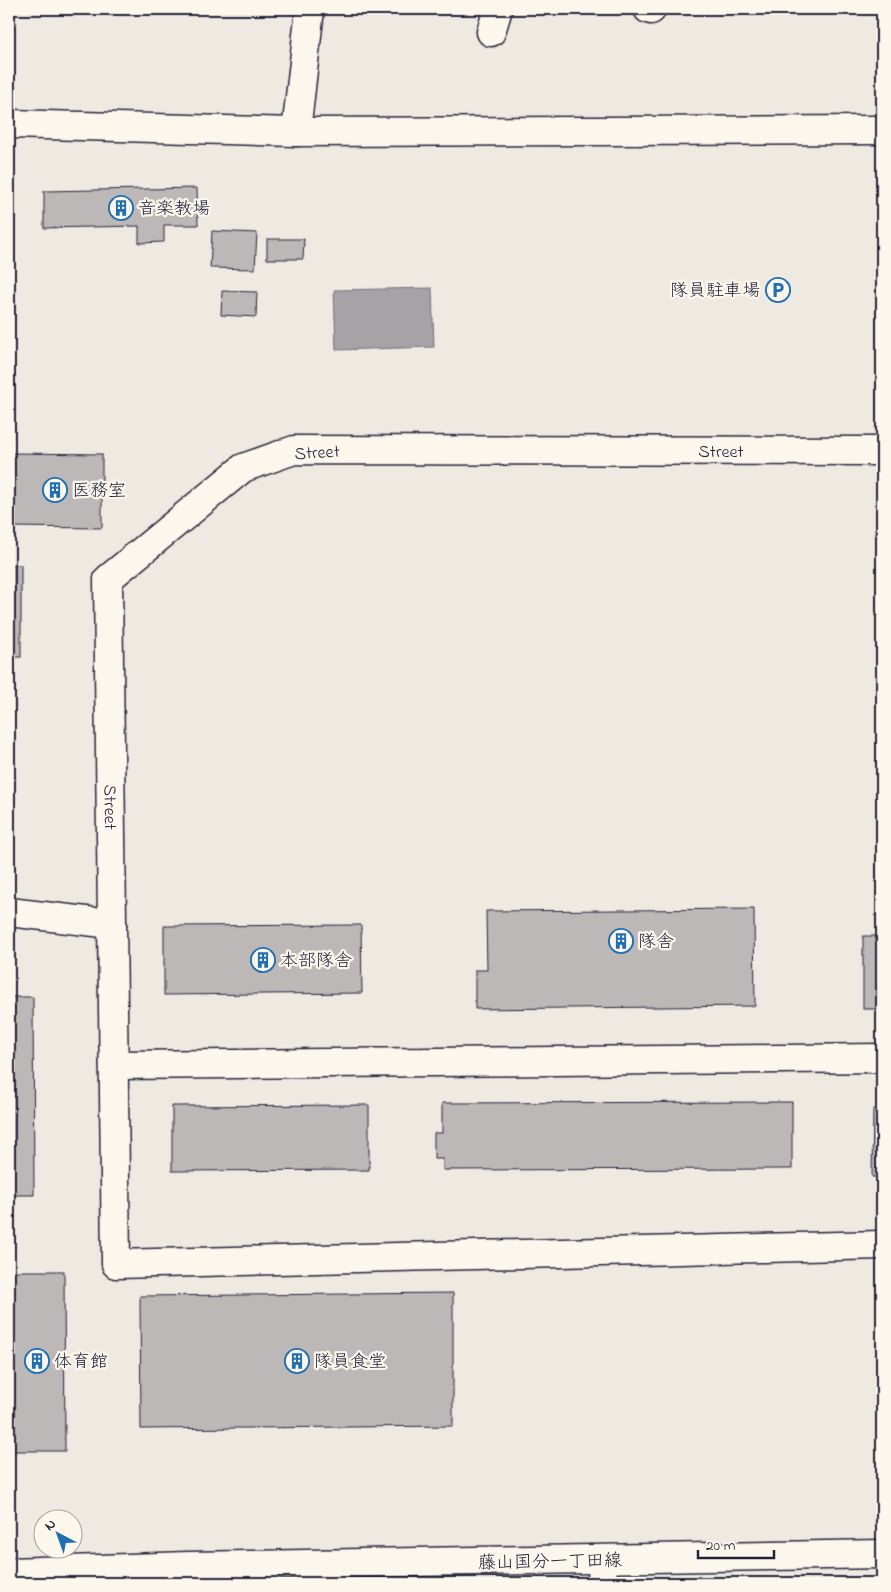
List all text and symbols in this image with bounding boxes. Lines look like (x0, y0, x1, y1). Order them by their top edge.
building icon: 音楽教場 (108, 195, 134, 221)
place label: 音楽教場 (138, 197, 210, 223)
parking icon: 隊員駐車場 (765, 277, 791, 303)
place label: 隊員駐車場 (670, 279, 760, 305)
street label: Street (294, 440, 340, 468)
street label: Street (698, 440, 744, 466)
building icon: 医務室 (42, 477, 68, 503)
place label: 医務室 (72, 479, 126, 505)
street label: Street (95, 784, 122, 830)
building icon: 隊舎 (608, 928, 634, 954)
place label: 隊舎 (638, 930, 674, 956)
building icon: 本部隊舎 (250, 947, 276, 973)
place label: 本部隊舎 (280, 949, 352, 975)
building icon: 体育館 (24, 1348, 50, 1374)
building icon: 隊員食堂 (284, 1348, 310, 1374)
place label: 体育館 (54, 1350, 108, 1376)
place label: 隊員食堂 (314, 1350, 386, 1376)
north arrow (32, 1510, 82, 1560)
text: N (40, 1514, 61, 1536)
scale bar (698, 1527, 775, 1559)
text: 20 m (706, 1535, 736, 1557)
street label: 藤山国分一丁田線 (478, 1549, 622, 1577)

